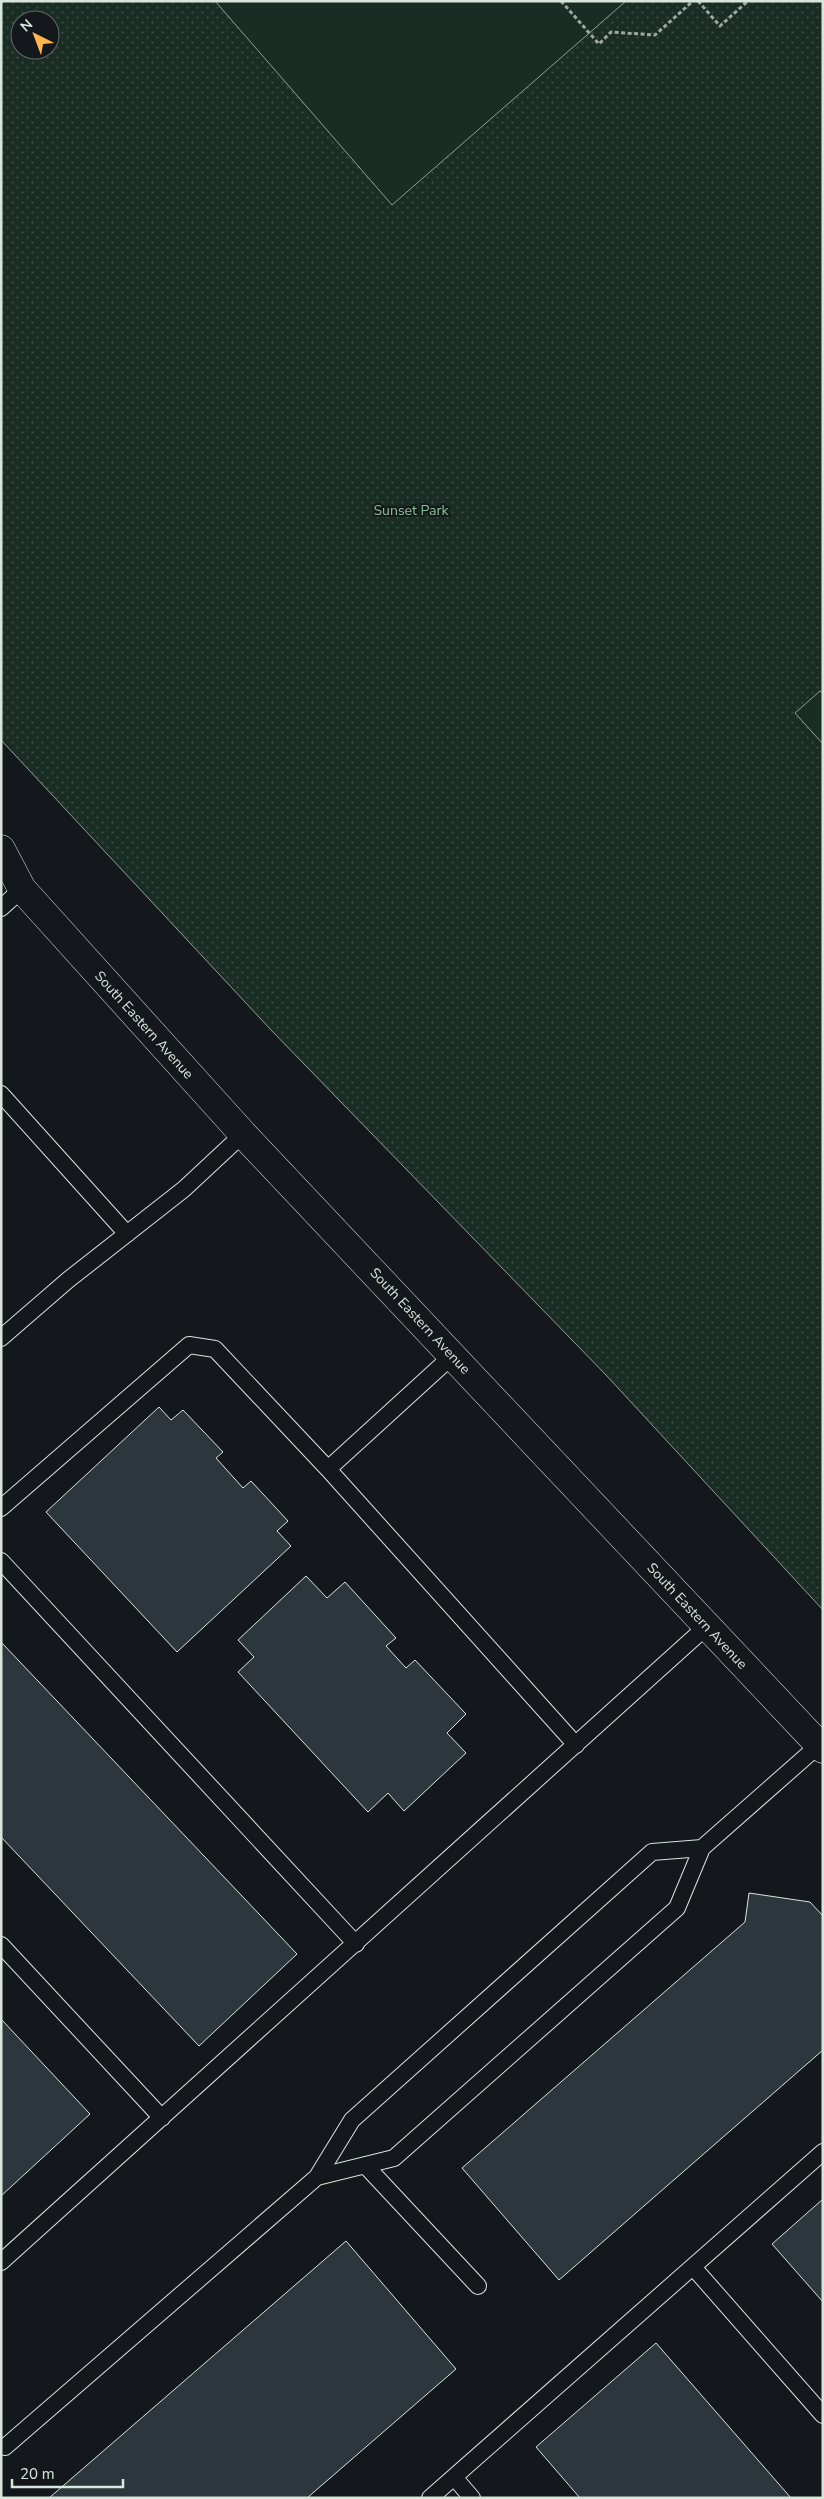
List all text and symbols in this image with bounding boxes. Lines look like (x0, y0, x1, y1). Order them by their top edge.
north arrow (10, 10, 60, 60)
text: N (16, 15, 37, 36)
park label: Sunset Park (373, 501, 450, 520)
street label: South Eastern Avenue (90, 967, 198, 1083)
street label: South Eastern Avenue (366, 1264, 474, 1378)
street label: South Eastern Avenue (643, 1559, 751, 1673)
scale bar (12, 2456, 124, 2488)
text: 20 m (20, 2464, 55, 2484)

